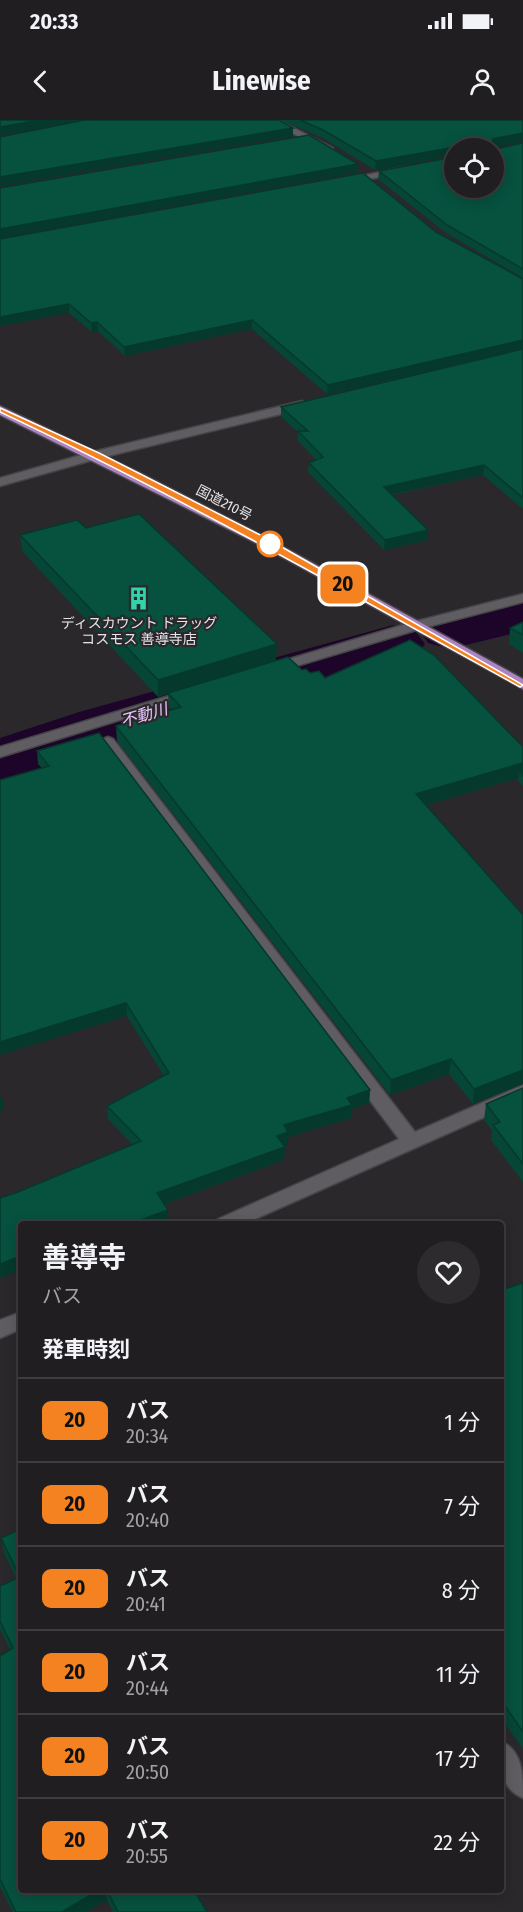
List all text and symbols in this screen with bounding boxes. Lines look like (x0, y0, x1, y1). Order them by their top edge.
text: 20:33 (30, 8, 78, 35)
icon: back (24, 65, 57, 98)
text: Linewise (212, 65, 311, 97)
icon: person (466, 65, 499, 98)
map controls (444, 138, 504, 198)
button: locate (444, 138, 504, 198)
street label: 国道210号 (193, 482, 255, 524)
unlabelled marker (257, 531, 283, 557)
line badge: 20 (316, 564, 370, 604)
text: 20 (332, 571, 354, 597)
building icon: ディスカウント ドラッグ コスモス 善導寺店 (126, 586, 152, 612)
place label: ディスカウント ドラッグ コスモス 善導寺店 (61, 615, 217, 648)
water label: 不動川 (118, 699, 172, 731)
text: 善導寺 (42, 1241, 126, 1274)
button: heart (417, 1241, 480, 1304)
text: バス (42, 1284, 82, 1308)
text: 発車時刻 (42, 1336, 130, 1363)
text: バス (126, 1397, 170, 1424)
text: 20 (64, 1407, 86, 1433)
text: 1 分 (444, 1409, 480, 1436)
text: 20:34 (126, 1424, 168, 1448)
text: バス (126, 1481, 170, 1508)
text: 20 (64, 1491, 86, 1517)
text: 7 分 (444, 1493, 480, 1520)
text: 20:40 (126, 1508, 169, 1532)
text: バス (126, 1565, 170, 1592)
text: 20 (64, 1575, 86, 1601)
text: 8 分 (442, 1577, 480, 1604)
text: 20:41 (126, 1592, 166, 1616)
text: バス (126, 1649, 170, 1676)
text: 20 (64, 1659, 86, 1685)
text: 11 分 (436, 1661, 480, 1688)
text: 20:44 (126, 1676, 169, 1700)
text: バス (126, 1733, 170, 1760)
text: 20 (64, 1743, 86, 1769)
text: 17 分 (435, 1745, 480, 1772)
text: 20:50 (126, 1760, 169, 1784)
text: バス (126, 1817, 170, 1844)
text: 20 (64, 1827, 86, 1853)
text: 22 分 (433, 1829, 480, 1856)
text: 20:55 (126, 1844, 168, 1868)

